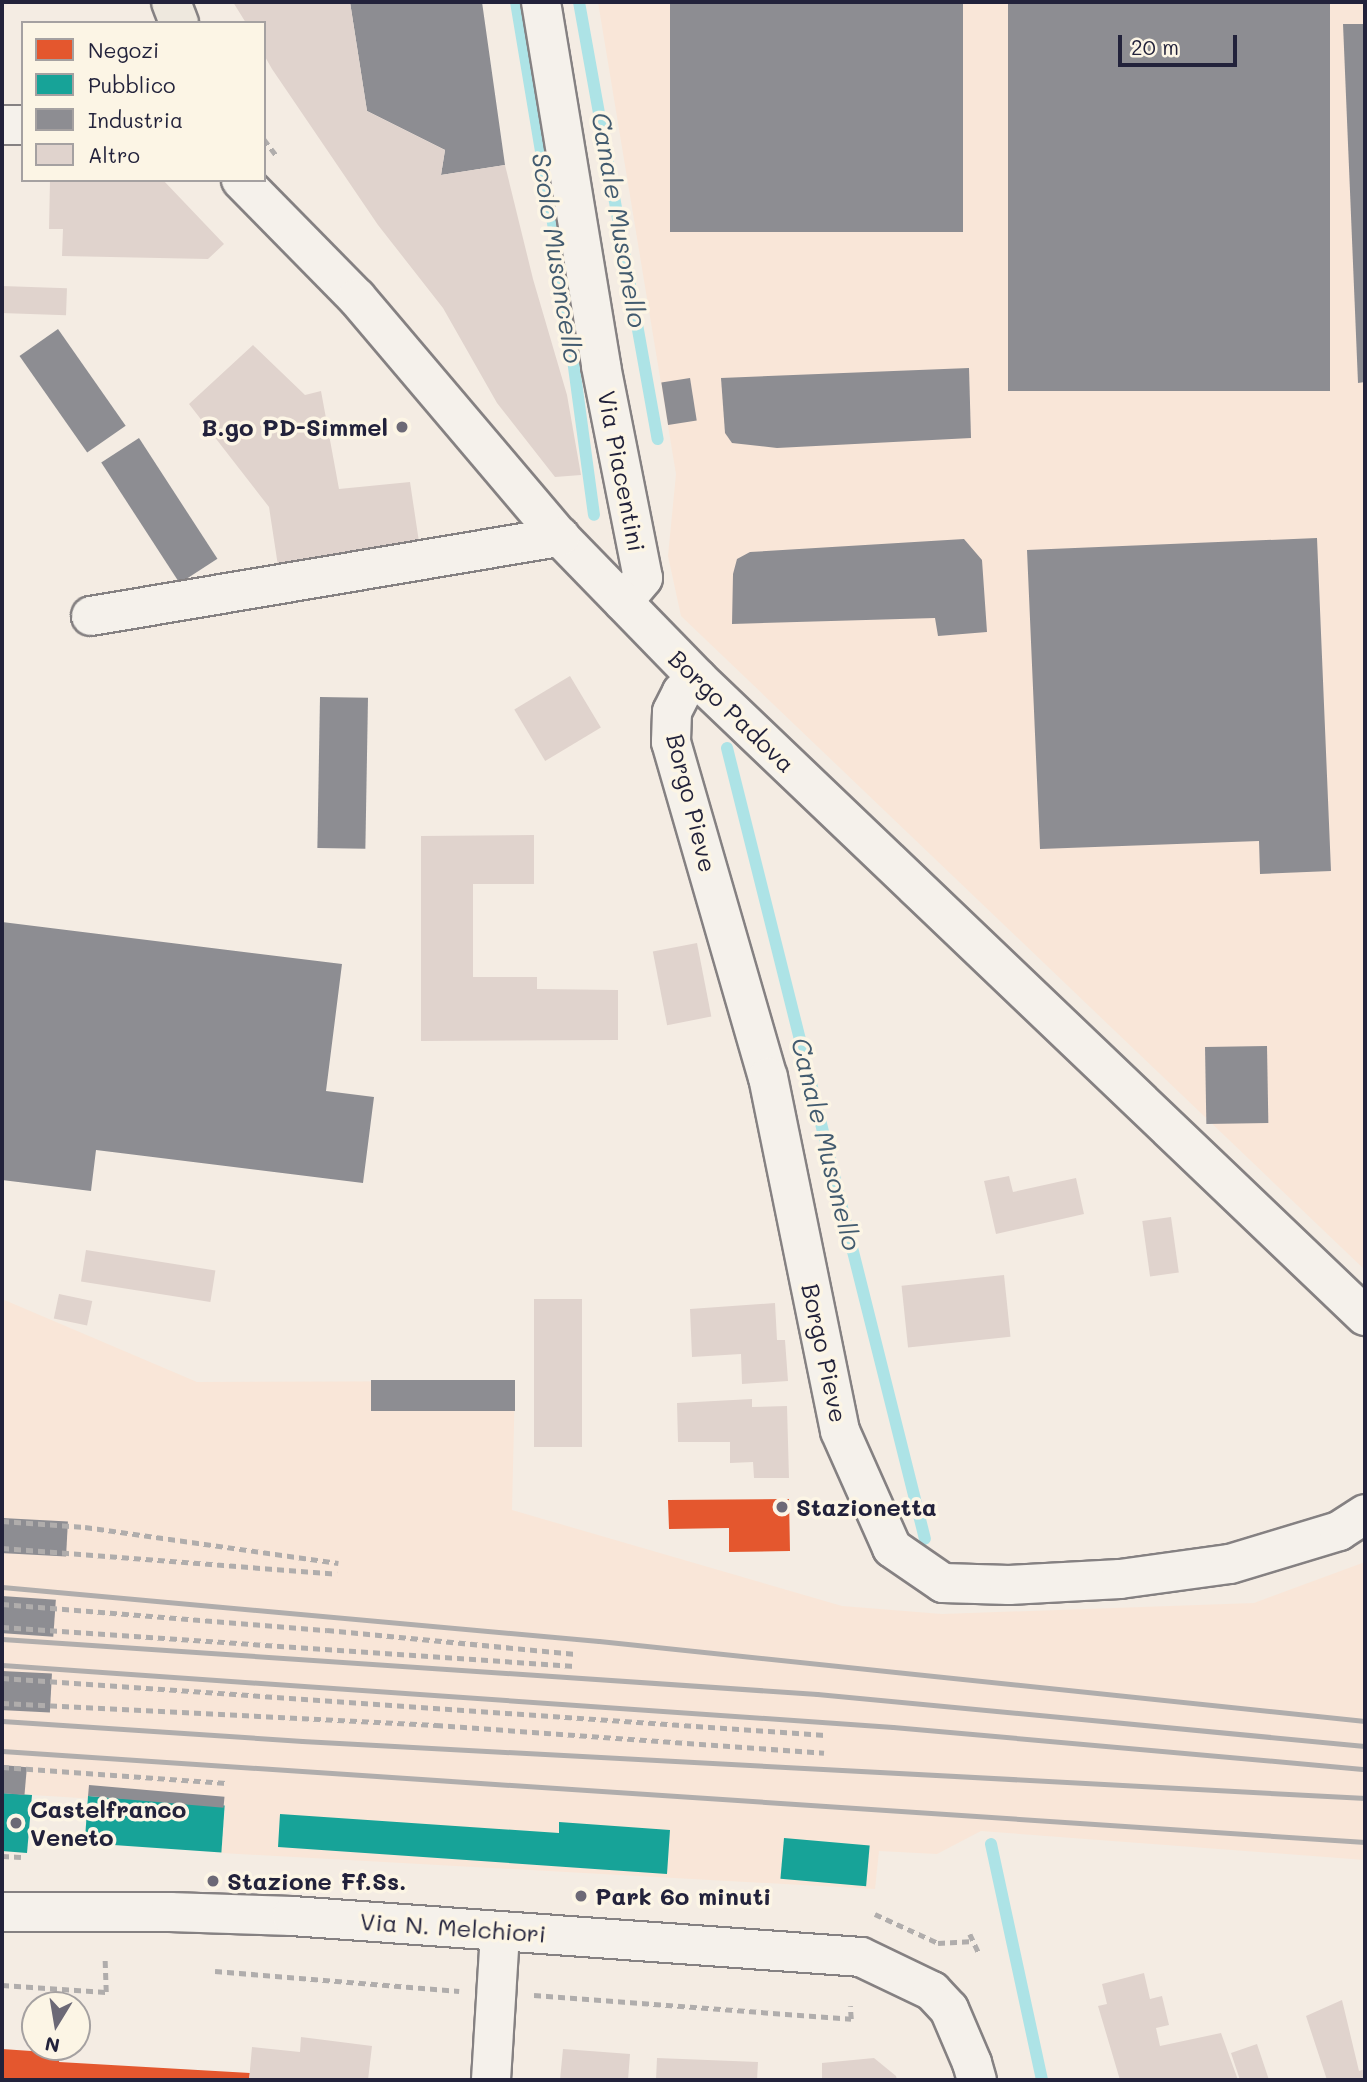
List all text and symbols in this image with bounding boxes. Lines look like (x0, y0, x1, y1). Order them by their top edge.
legend (21, 21, 266, 182)
scale bar (1122, 21, 1241, 65)
text: 20 m (1131, 33, 1179, 60)
text: Negozi (88, 36, 159, 63)
text: Pubblico (88, 71, 176, 98)
text: Industria (88, 106, 183, 133)
water label: Canale Musonello (585, 110, 653, 330)
text: Altro (88, 141, 140, 168)
water label: Scolo Musoncello (525, 150, 589, 366)
street label: Via Piacentini (592, 388, 652, 554)
place label: B.go PD-Simmel (201, 413, 388, 441)
marker: B.go PD-Simmel (394, 419, 410, 435)
street label: Borgo Padova (663, 644, 801, 778)
street label: Borgo Pieve (661, 731, 723, 875)
water label: Canale Musonello (784, 1034, 868, 1254)
street label: Borgo Pieve (796, 1281, 854, 1425)
place label: Stazionetta (796, 1493, 937, 1521)
marker: Stazionetta (774, 1499, 790, 1515)
place label: Castelfranco Veneto (30, 1795, 186, 1851)
marker: Castelfranco Veneto (8, 1815, 24, 1831)
place label: Stazione Ff.Ss. (227, 1867, 406, 1895)
marker: Stazione Ff.Ss. (205, 1873, 221, 1889)
place label: Park 6o minuti (595, 1882, 771, 1910)
marker: Park 6o minuti (573, 1888, 589, 1904)
street label: Via N. Melchiori (359, 1906, 547, 1948)
north arrow (21, 1991, 91, 2061)
text: N (43, 2031, 62, 2059)

